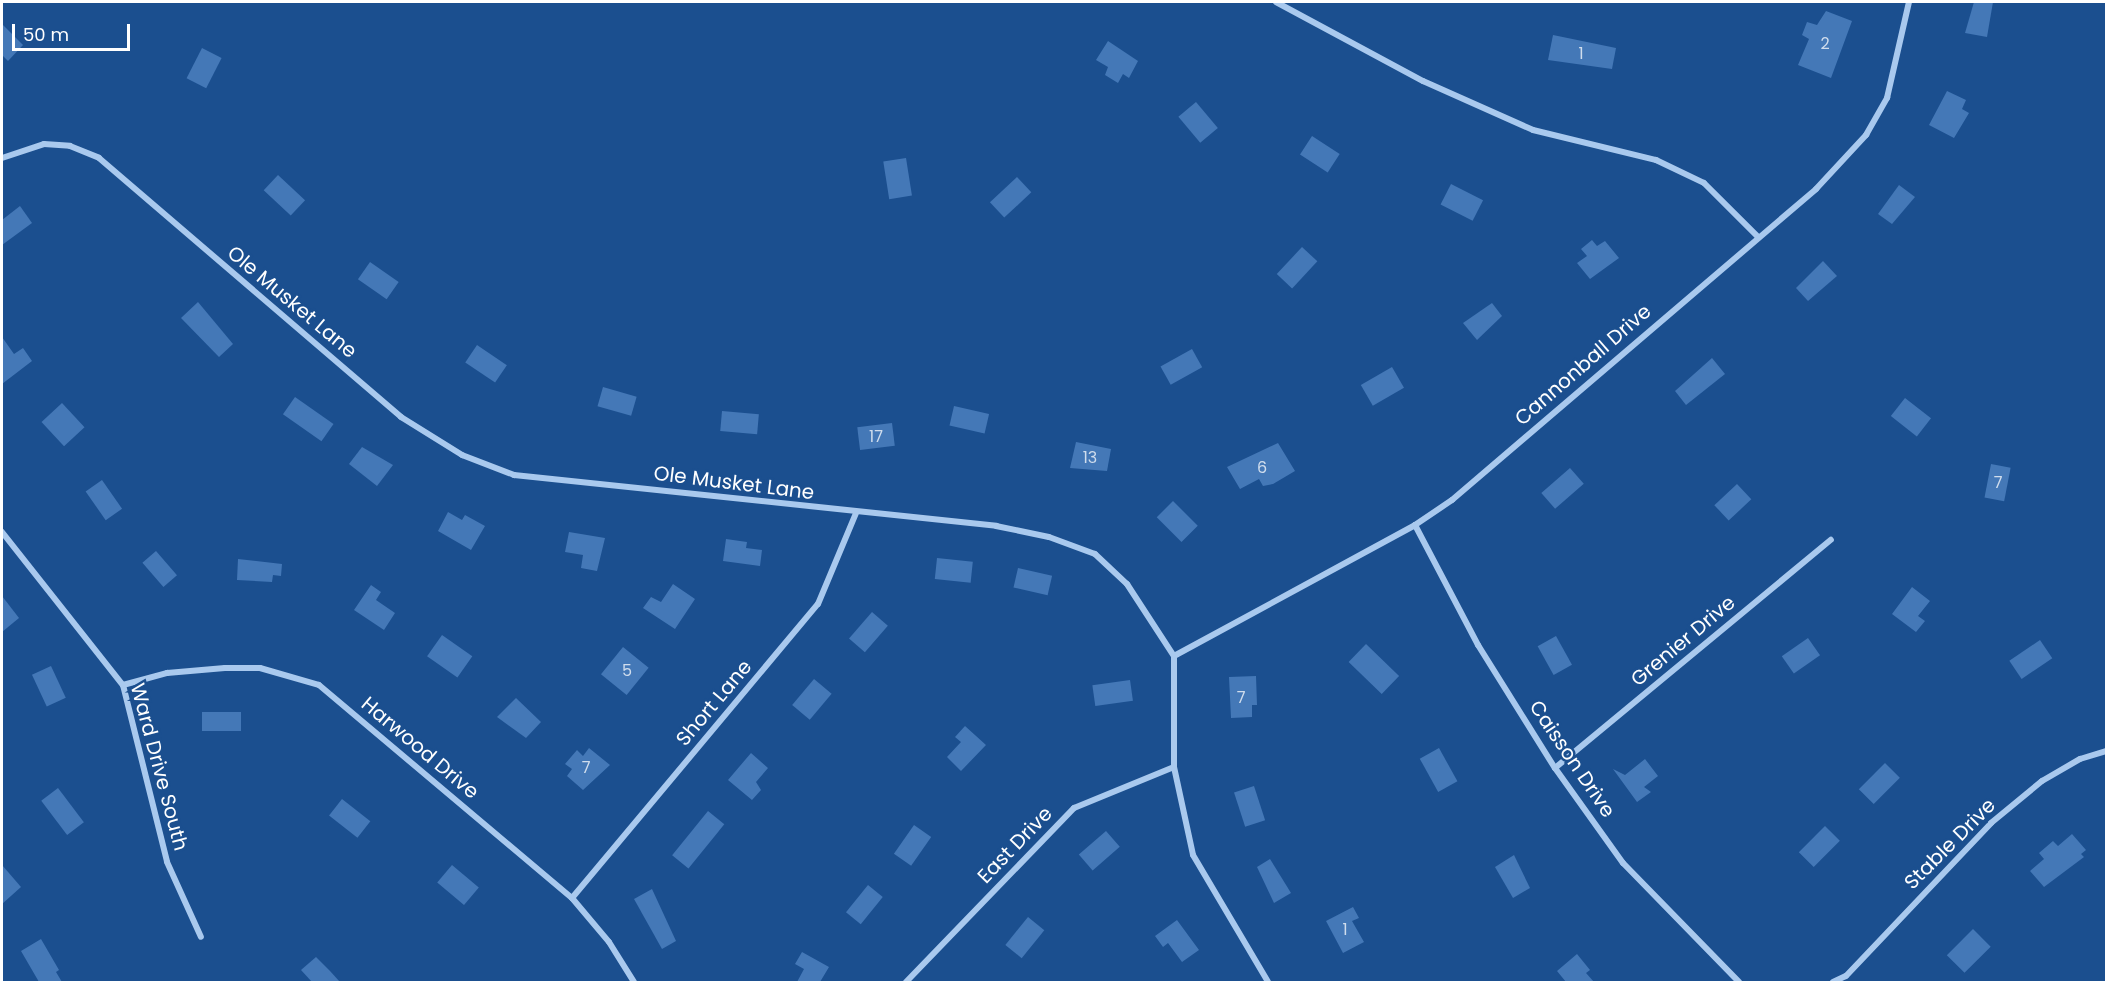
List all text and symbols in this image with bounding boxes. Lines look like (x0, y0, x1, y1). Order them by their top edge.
scale bar (15, 12, 134, 50)
text: 50 m (23, 22, 69, 47)
house number: 2 (1820, 34, 1830, 54)
house number: 1 (1578, 44, 1584, 64)
street label: Ole Musket Lane (222, 241, 362, 363)
street label: Cannonball Drive (1510, 299, 1656, 431)
house number: 17 (869, 427, 883, 447)
house number: 13 (1083, 448, 1097, 468)
house number: 6 (1257, 458, 1267, 478)
street label: Ole Musket Lane (652, 461, 816, 505)
house number: 7 (1994, 473, 2002, 493)
street label: Grenier Drive (1626, 591, 1740, 691)
street label: Short Lane (671, 655, 757, 751)
house number: 5 (622, 661, 632, 681)
street label: Ward Drive South (125, 681, 193, 853)
house number: 7 (1237, 688, 1245, 708)
street label: Harwood Drive (356, 692, 484, 804)
street label: Caisson Drive (1524, 696, 1620, 822)
house number: 7 (582, 758, 590, 778)
street label: Stable Drive (1899, 793, 2001, 895)
street label: East Drive (973, 802, 1057, 888)
house number: 1 (1342, 920, 1348, 940)

